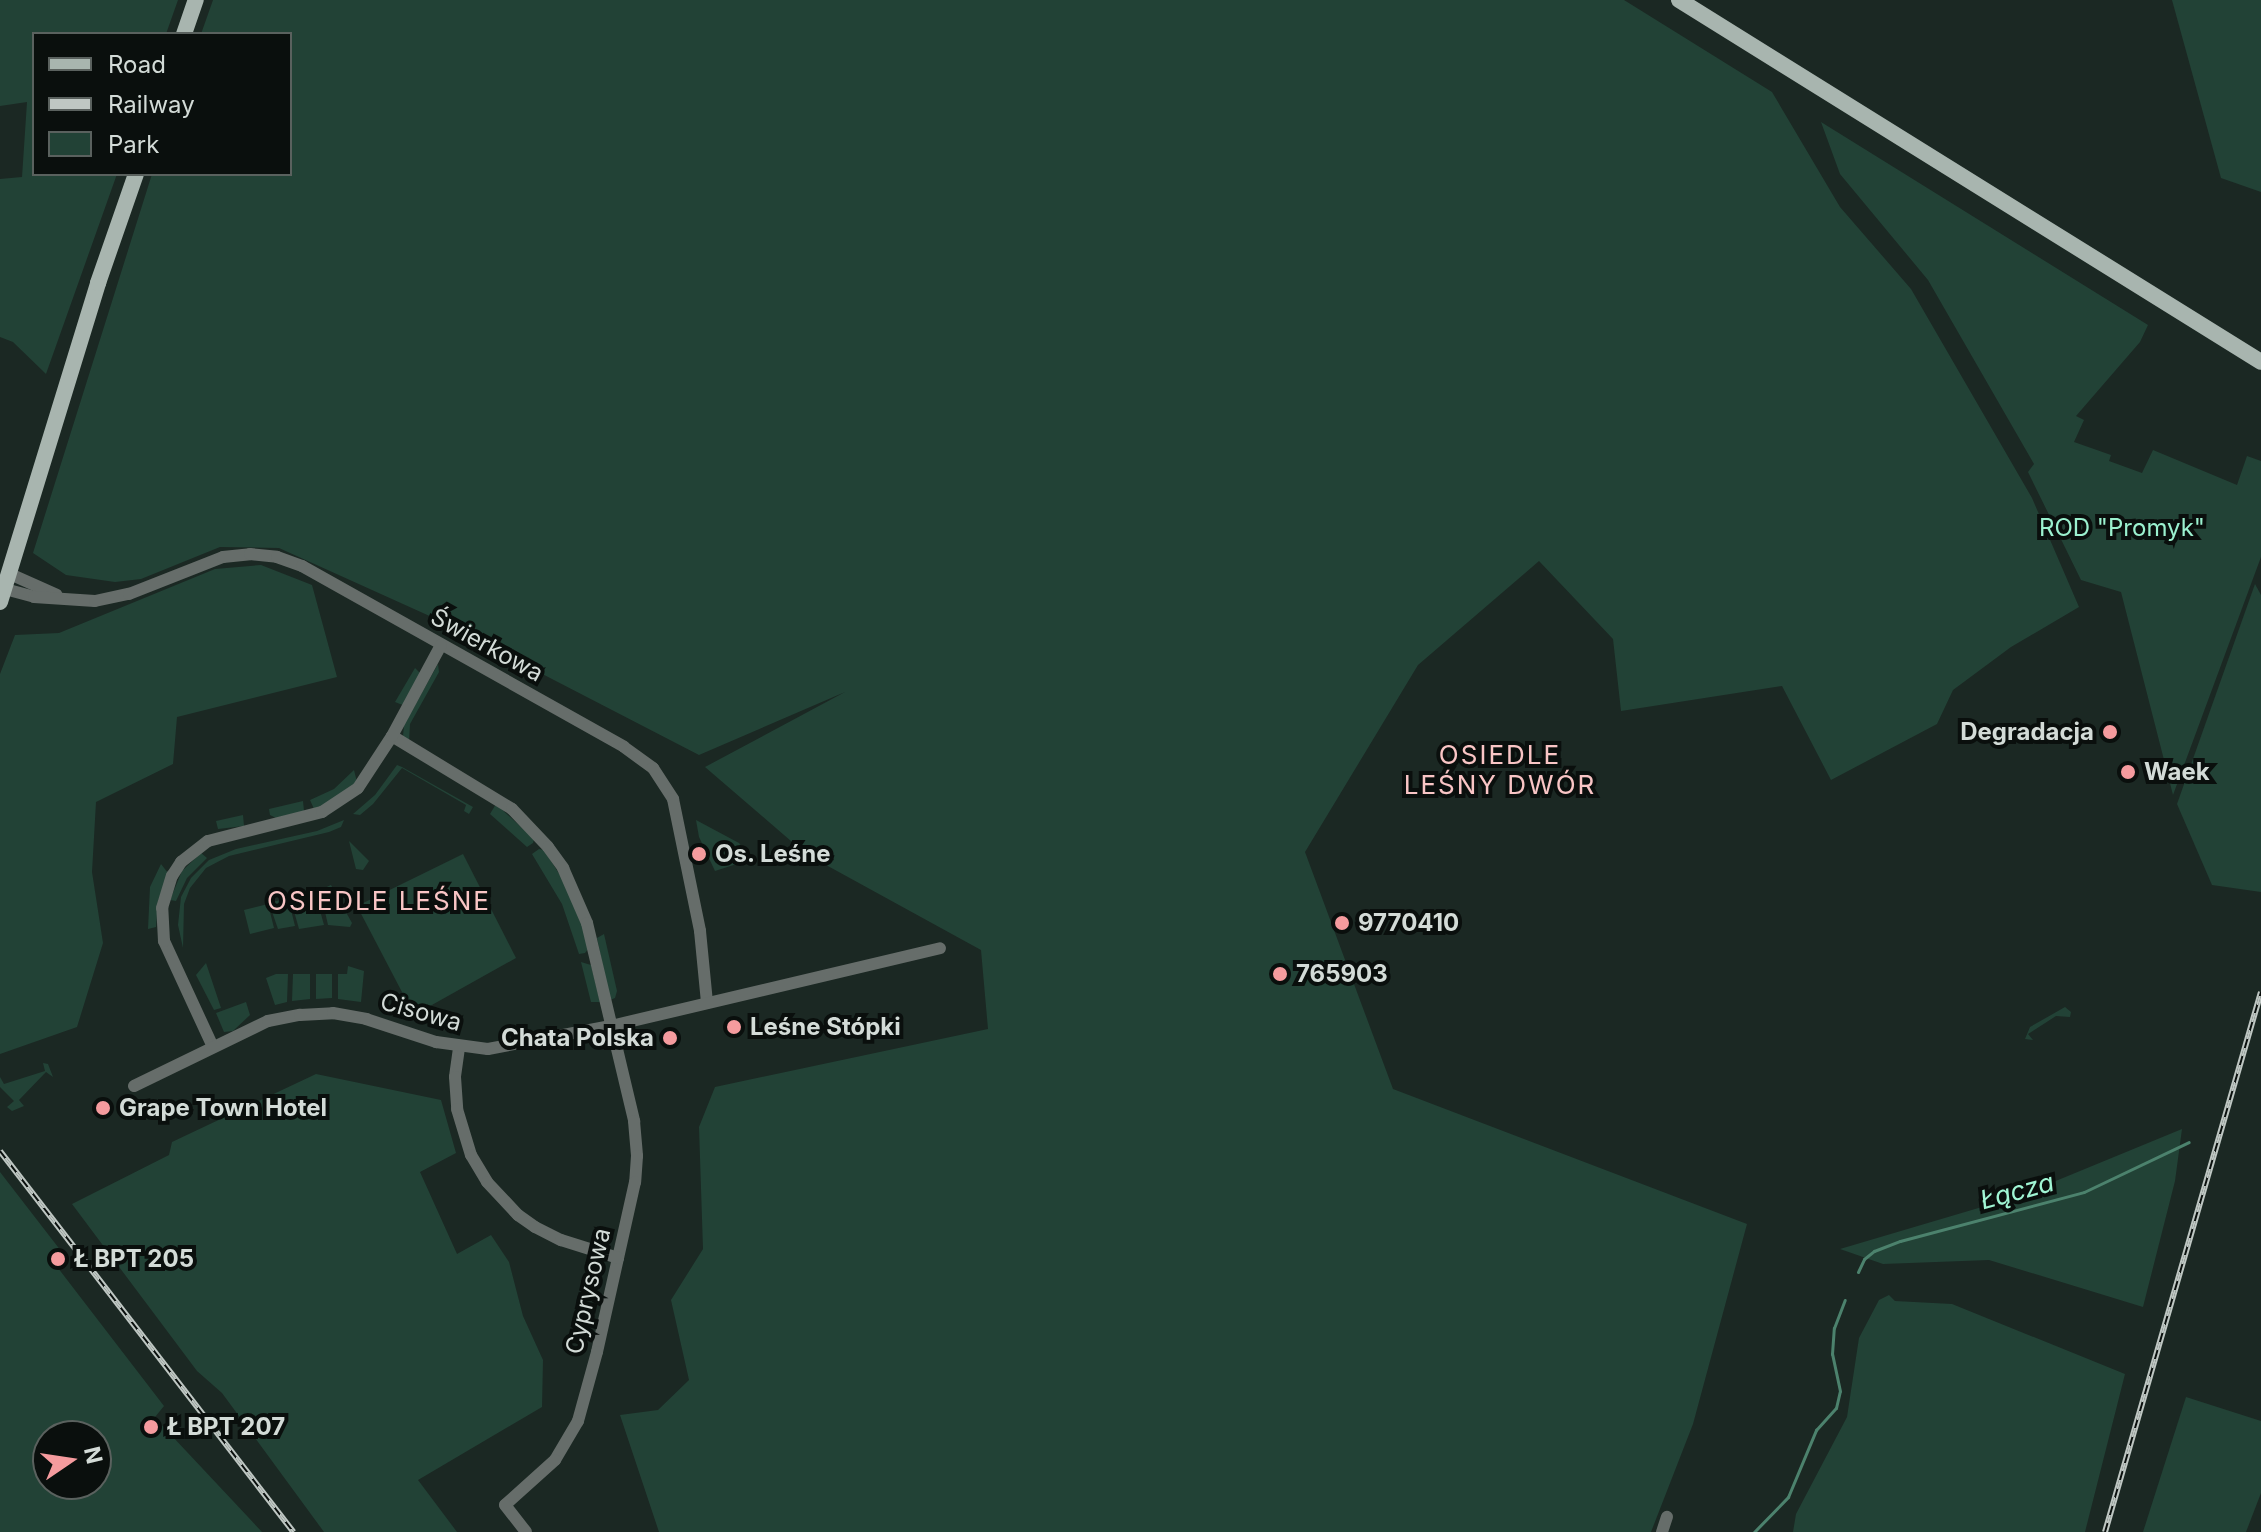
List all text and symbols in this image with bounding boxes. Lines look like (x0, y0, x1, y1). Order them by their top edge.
legend (32, 32, 292, 176)
text: Road (108, 50, 166, 79)
text: Railway (108, 90, 195, 119)
text: Park (108, 130, 159, 159)
park label: ROD "Promyk" (2039, 514, 2205, 542)
street label: Świerkowa (426, 602, 548, 688)
place label: Degradacja (1960, 718, 2094, 746)
marker: Degradacja (2101, 723, 2119, 741)
district label: OSIEDLE LEŚNY DWÓR (1404, 739, 1596, 800)
place label: Waek (2144, 758, 2210, 786)
marker: Waek (2119, 763, 2137, 781)
place label: Os. Leśne (715, 840, 831, 868)
marker: Os. Leśne (690, 845, 708, 863)
district label: OSIEDLE LEŚNE (267, 885, 491, 917)
place label: 9770410 (1358, 909, 1459, 937)
marker: 9770410 (1333, 914, 1351, 932)
place label: 765903 (1296, 960, 1388, 988)
marker: 765903 (1271, 965, 1289, 983)
street label: Cisowa (377, 987, 465, 1037)
place label: Leśne Stópki (750, 1013, 901, 1041)
marker: Leśne Stópki (725, 1018, 743, 1036)
place label: Chata Polska (501, 1024, 654, 1052)
marker: Chata Polska (661, 1029, 679, 1047)
place label: Grape Town Hotel (119, 1094, 327, 1122)
marker: Grape Town Hotel (94, 1099, 112, 1117)
water label: Łącza (1977, 1166, 2057, 1216)
street label: Cyprysowa (560, 1225, 616, 1357)
place label: Ł BPT 205 (74, 1245, 194, 1273)
marker: Ł BPT 205 (49, 1250, 67, 1268)
place label: Ł BPT 207 (167, 1413, 285, 1441)
marker: Ł BPT 207 (142, 1418, 160, 1436)
north arrow (32, 1420, 112, 1500)
text: N (79, 1444, 108, 1466)

